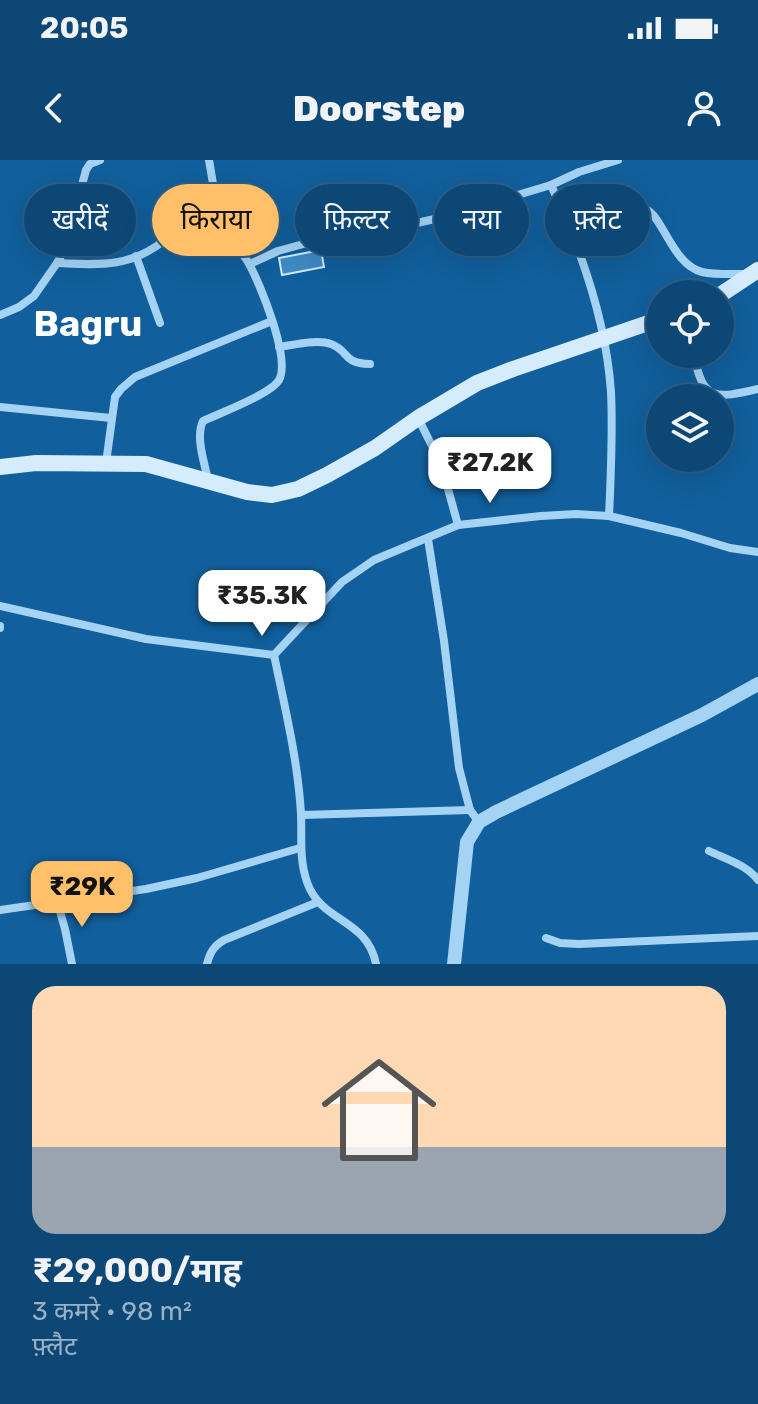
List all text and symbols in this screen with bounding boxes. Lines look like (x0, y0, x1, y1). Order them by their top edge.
text: 20:05 (40, 10, 128, 46)
icon: back (32, 86, 76, 130)
icon: person (682, 86, 726, 130)
text: Doorstep (293, 87, 465, 130)
chip: खरीदें (24, 184, 136, 256)
chip: किराया (152, 184, 279, 256)
chip: फ़िल्टर (295, 184, 418, 256)
chip: नया (434, 184, 529, 256)
chip: फ़्लैट (545, 184, 650, 256)
map controls (646, 280, 734, 472)
button: locate (646, 280, 734, 368)
district label: Bagru (34, 302, 142, 345)
button: layers (646, 384, 734, 472)
pin: ₹27.2K (425, 437, 555, 505)
text: ₹27.2K (446, 447, 534, 478)
pin: ₹35.3K (197, 570, 327, 638)
text: ₹35.3K (216, 580, 308, 611)
pin: ₹29K (35, 861, 129, 929)
text: ₹29K (49, 871, 115, 902)
icon: home (307, 1038, 451, 1182)
text: ₹29,000/माह (32, 1250, 242, 1291)
text: 3 कमरे · 98 m² (32, 1296, 192, 1327)
text: फ़्लैट (32, 1331, 77, 1362)

